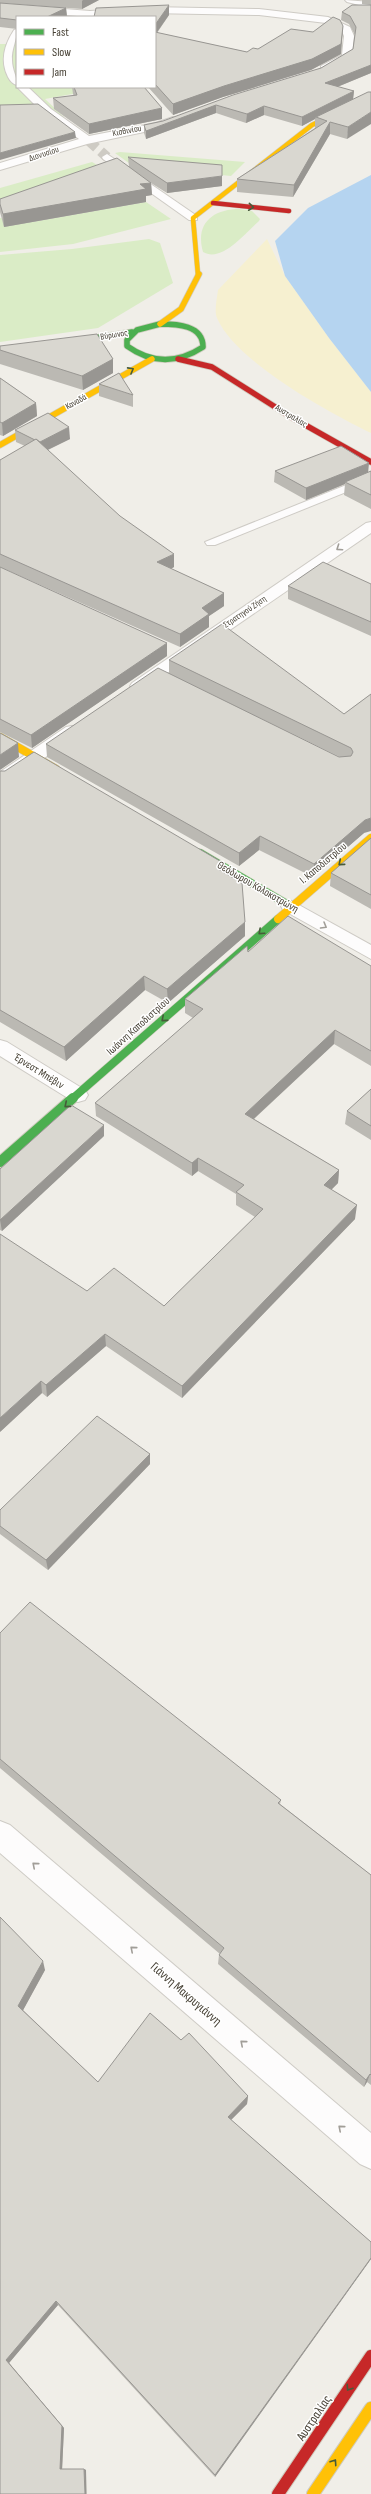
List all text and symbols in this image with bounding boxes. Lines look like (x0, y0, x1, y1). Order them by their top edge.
legend (16, 16, 156, 88)
text: Fast (52, 25, 69, 40)
text: Slow (52, 45, 71, 60)
text: Jam (51, 65, 67, 80)
street label: Κισθινίου (112, 123, 143, 139)
street label: Διονυσίου (28, 144, 61, 164)
one-way arrow (248, 202, 254, 211)
street label: Βύρωνος (99, 327, 129, 343)
one-way arrow (127, 368, 135, 375)
street label: Καναδά (64, 392, 89, 412)
street label: Αυστραλίας (272, 402, 310, 430)
one-way arrow (336, 543, 343, 551)
street label: Στρατηγού Ζήση (221, 593, 269, 631)
street label: Ι. Καποδιστρίου (297, 839, 349, 886)
street label: Θεόδωρου Κολοκοτρώνη (215, 858, 301, 916)
one-way arrow (339, 858, 346, 865)
one-way arrow (320, 921, 327, 928)
one-way arrow (258, 927, 266, 935)
street label: Ιωάννη Καποδιστρίου (104, 994, 172, 1058)
one-way arrow (161, 1014, 169, 1021)
street label: Έρνεστ Μπέβιν (11, 1050, 67, 1092)
one-way arrow (64, 1100, 72, 1107)
one-way arrow (32, 1862, 39, 1869)
one-way arrow (131, 1947, 138, 1954)
street label: Γιάννη Μακρυγιάννη (147, 1959, 225, 2029)
one-way arrow (240, 2040, 247, 2047)
one-way arrow (339, 2125, 346, 2132)
one-way arrow (346, 2384, 354, 2391)
street label: Αυστραλίας (292, 2392, 335, 2445)
one-way arrow (330, 2459, 337, 2466)

